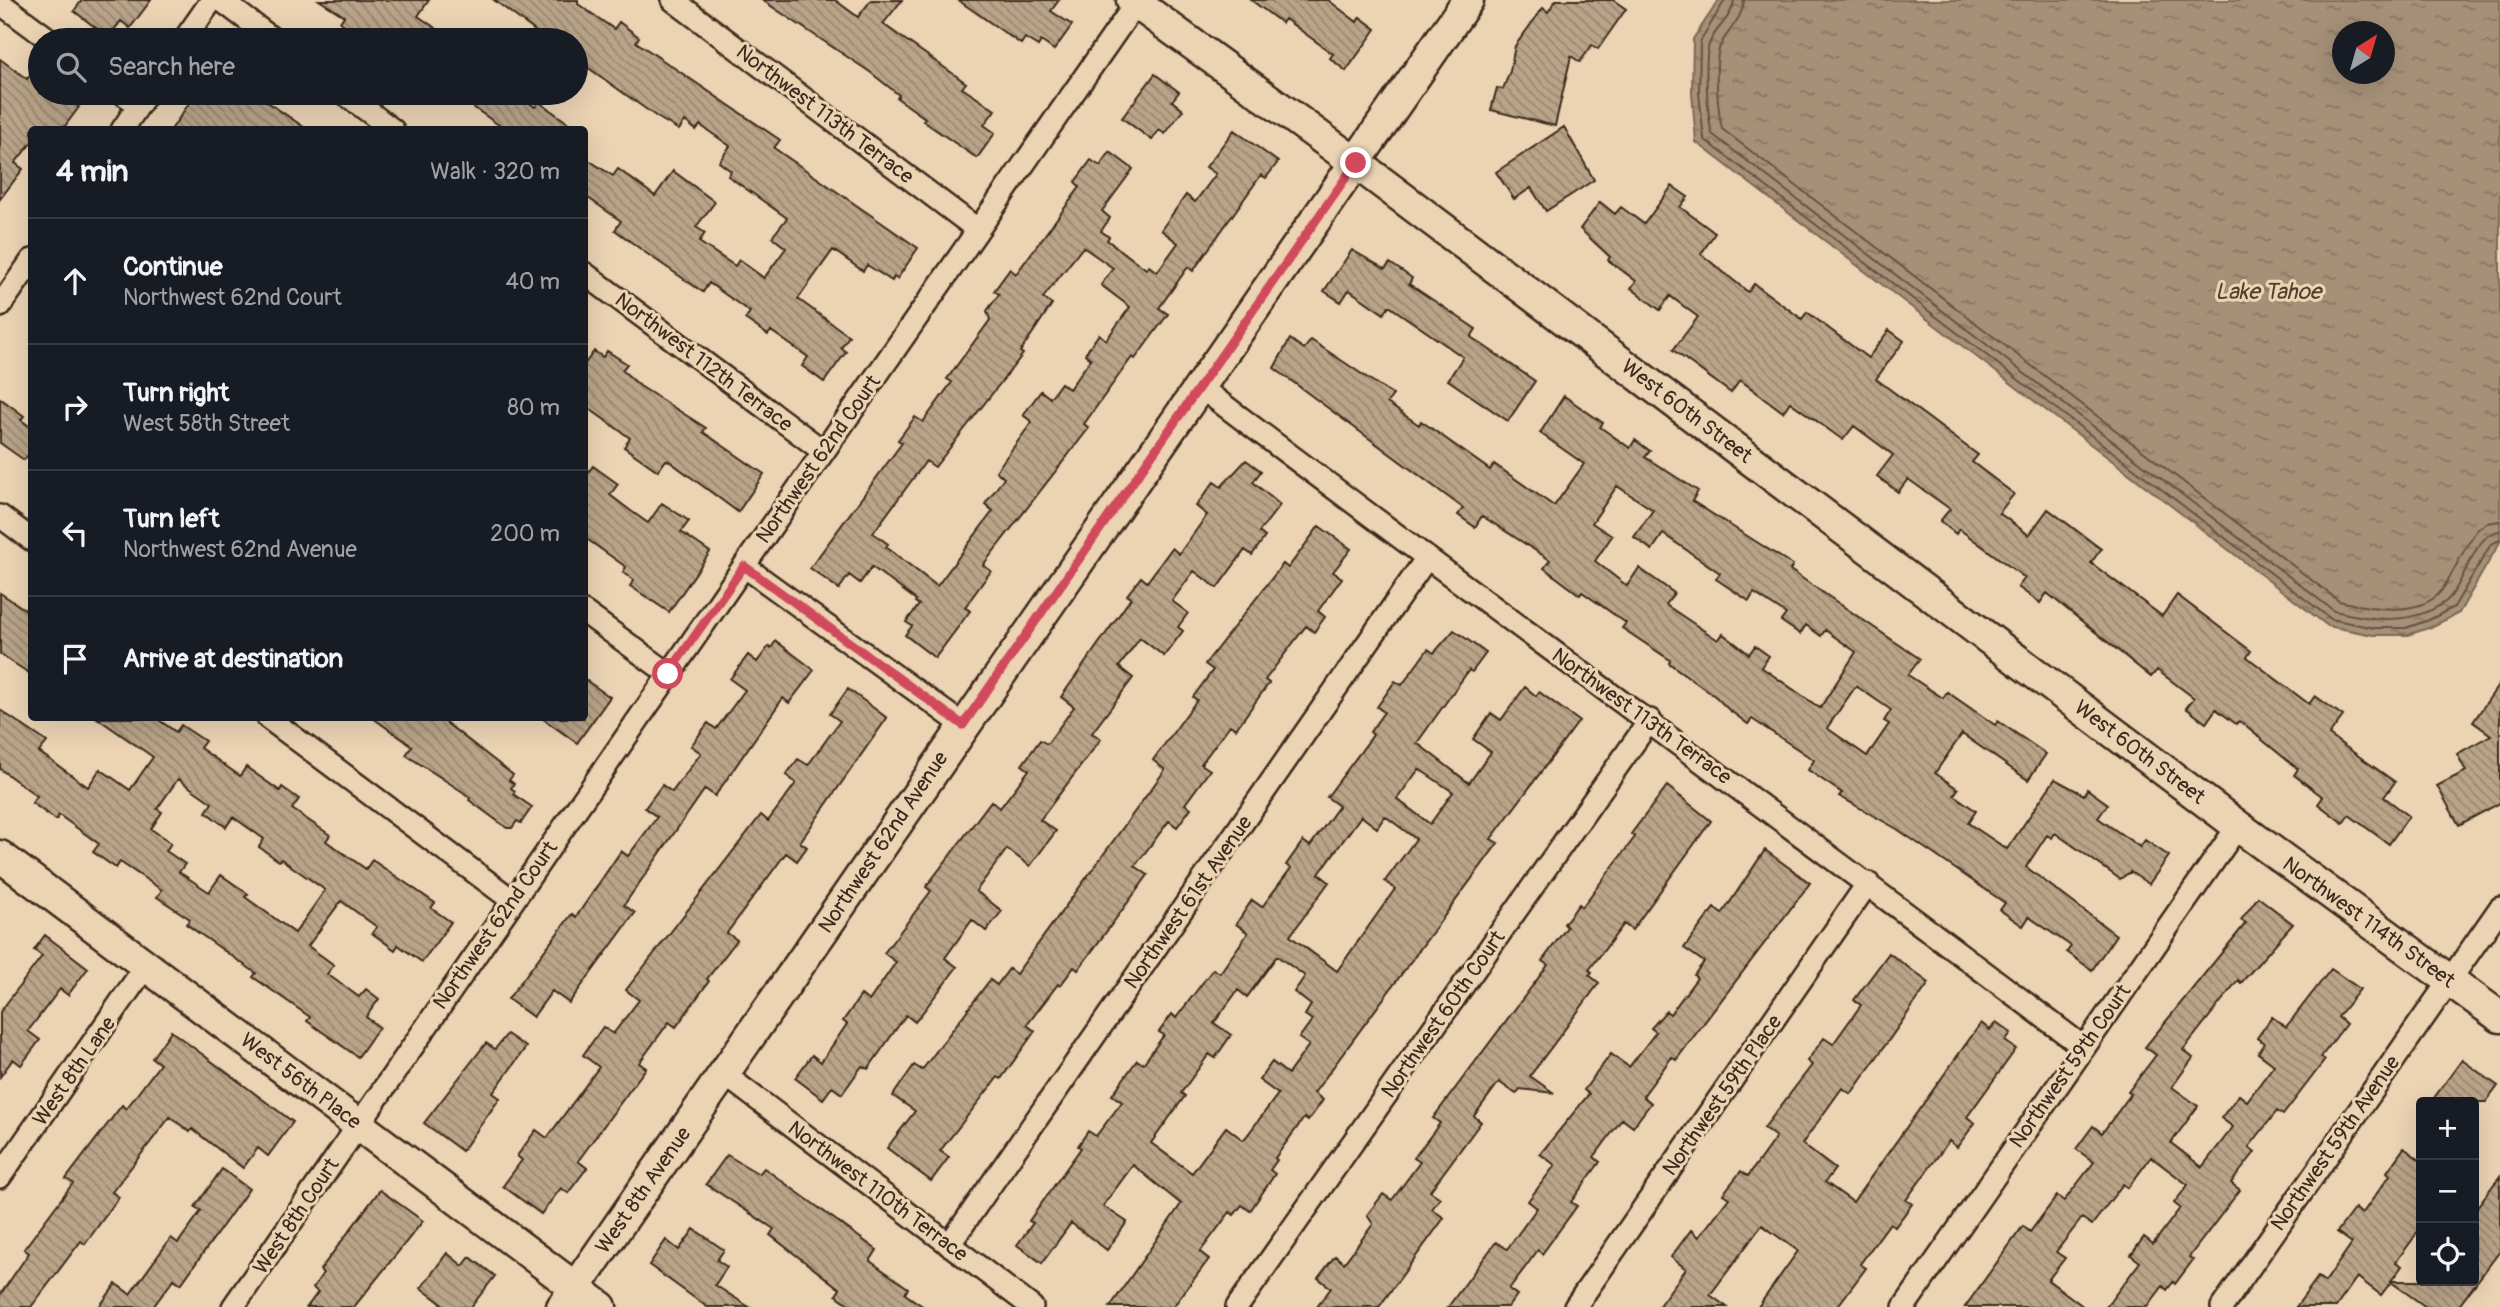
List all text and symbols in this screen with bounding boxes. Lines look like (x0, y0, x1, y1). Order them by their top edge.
north arrow (2332, 21, 2395, 84)
search box (28, 28, 588, 105)
street label: Northwest 113th Terrace (730, 39, 919, 190)
icon: search (52, 48, 90, 86)
text: Search here (108, 51, 235, 83)
route end (1340, 147, 1371, 178)
text: 4 min (56, 153, 129, 190)
text: Walk · 320 m (430, 157, 560, 186)
text: Continue (123, 251, 223, 283)
icon: ahead (56, 262, 94, 300)
text: 40 m (506, 267, 560, 296)
water label: Lake Tahoe (2215, 277, 2324, 306)
text: Northwest 62nd Court (123, 283, 342, 312)
street label: Northwest 112th Terrace (609, 287, 798, 438)
street label: West 60th Street (1616, 353, 1758, 470)
street label: Northwest 62nd Court (750, 369, 887, 549)
text: Turn right (123, 377, 229, 409)
icon: right (56, 388, 94, 426)
text: 80 m (507, 393, 560, 422)
text: West 58th Street (123, 409, 290, 438)
text: Turn left (123, 503, 219, 535)
icon: left (56, 514, 94, 552)
text: 200 m (490, 519, 560, 548)
text: Northwest 62nd Avenue (123, 535, 357, 564)
icon: arrive (56, 640, 94, 678)
street label: Northwest 113th Terrace (1546, 642, 1737, 791)
text: Arrive at destination (123, 643, 343, 675)
route start (652, 658, 683, 689)
street label: West 60th Street (2069, 694, 2211, 811)
street label: Northwest 62nd Avenue (813, 746, 955, 938)
street label: Northwest 61st Avenue (1118, 810, 1259, 994)
street label: Northwest 62nd Court (427, 835, 564, 1015)
street label: Northwest 114th Street (2277, 851, 2461, 994)
street label: Northwest 60th Court (1375, 925, 1512, 1103)
street label: Northwest 59th Court (2004, 979, 2137, 1154)
street label: Northwest 59th Place (1657, 1009, 1789, 1181)
street label: West 8th Lane (27, 1011, 122, 1131)
street label: West 56th Place (235, 1027, 367, 1136)
street label: Northwest 59th Avenue (2265, 1050, 2406, 1236)
map controls (2416, 1097, 2479, 1286)
button: + (2416, 1097, 2479, 1160)
street label: Northwest 110th Terrace (782, 1115, 974, 1268)
street label: West 8th Avenue (590, 1121, 697, 1259)
street label: West 8th Court (248, 1152, 346, 1280)
button: − (2416, 1160, 2479, 1223)
button: locate (2416, 1223, 2479, 1286)

